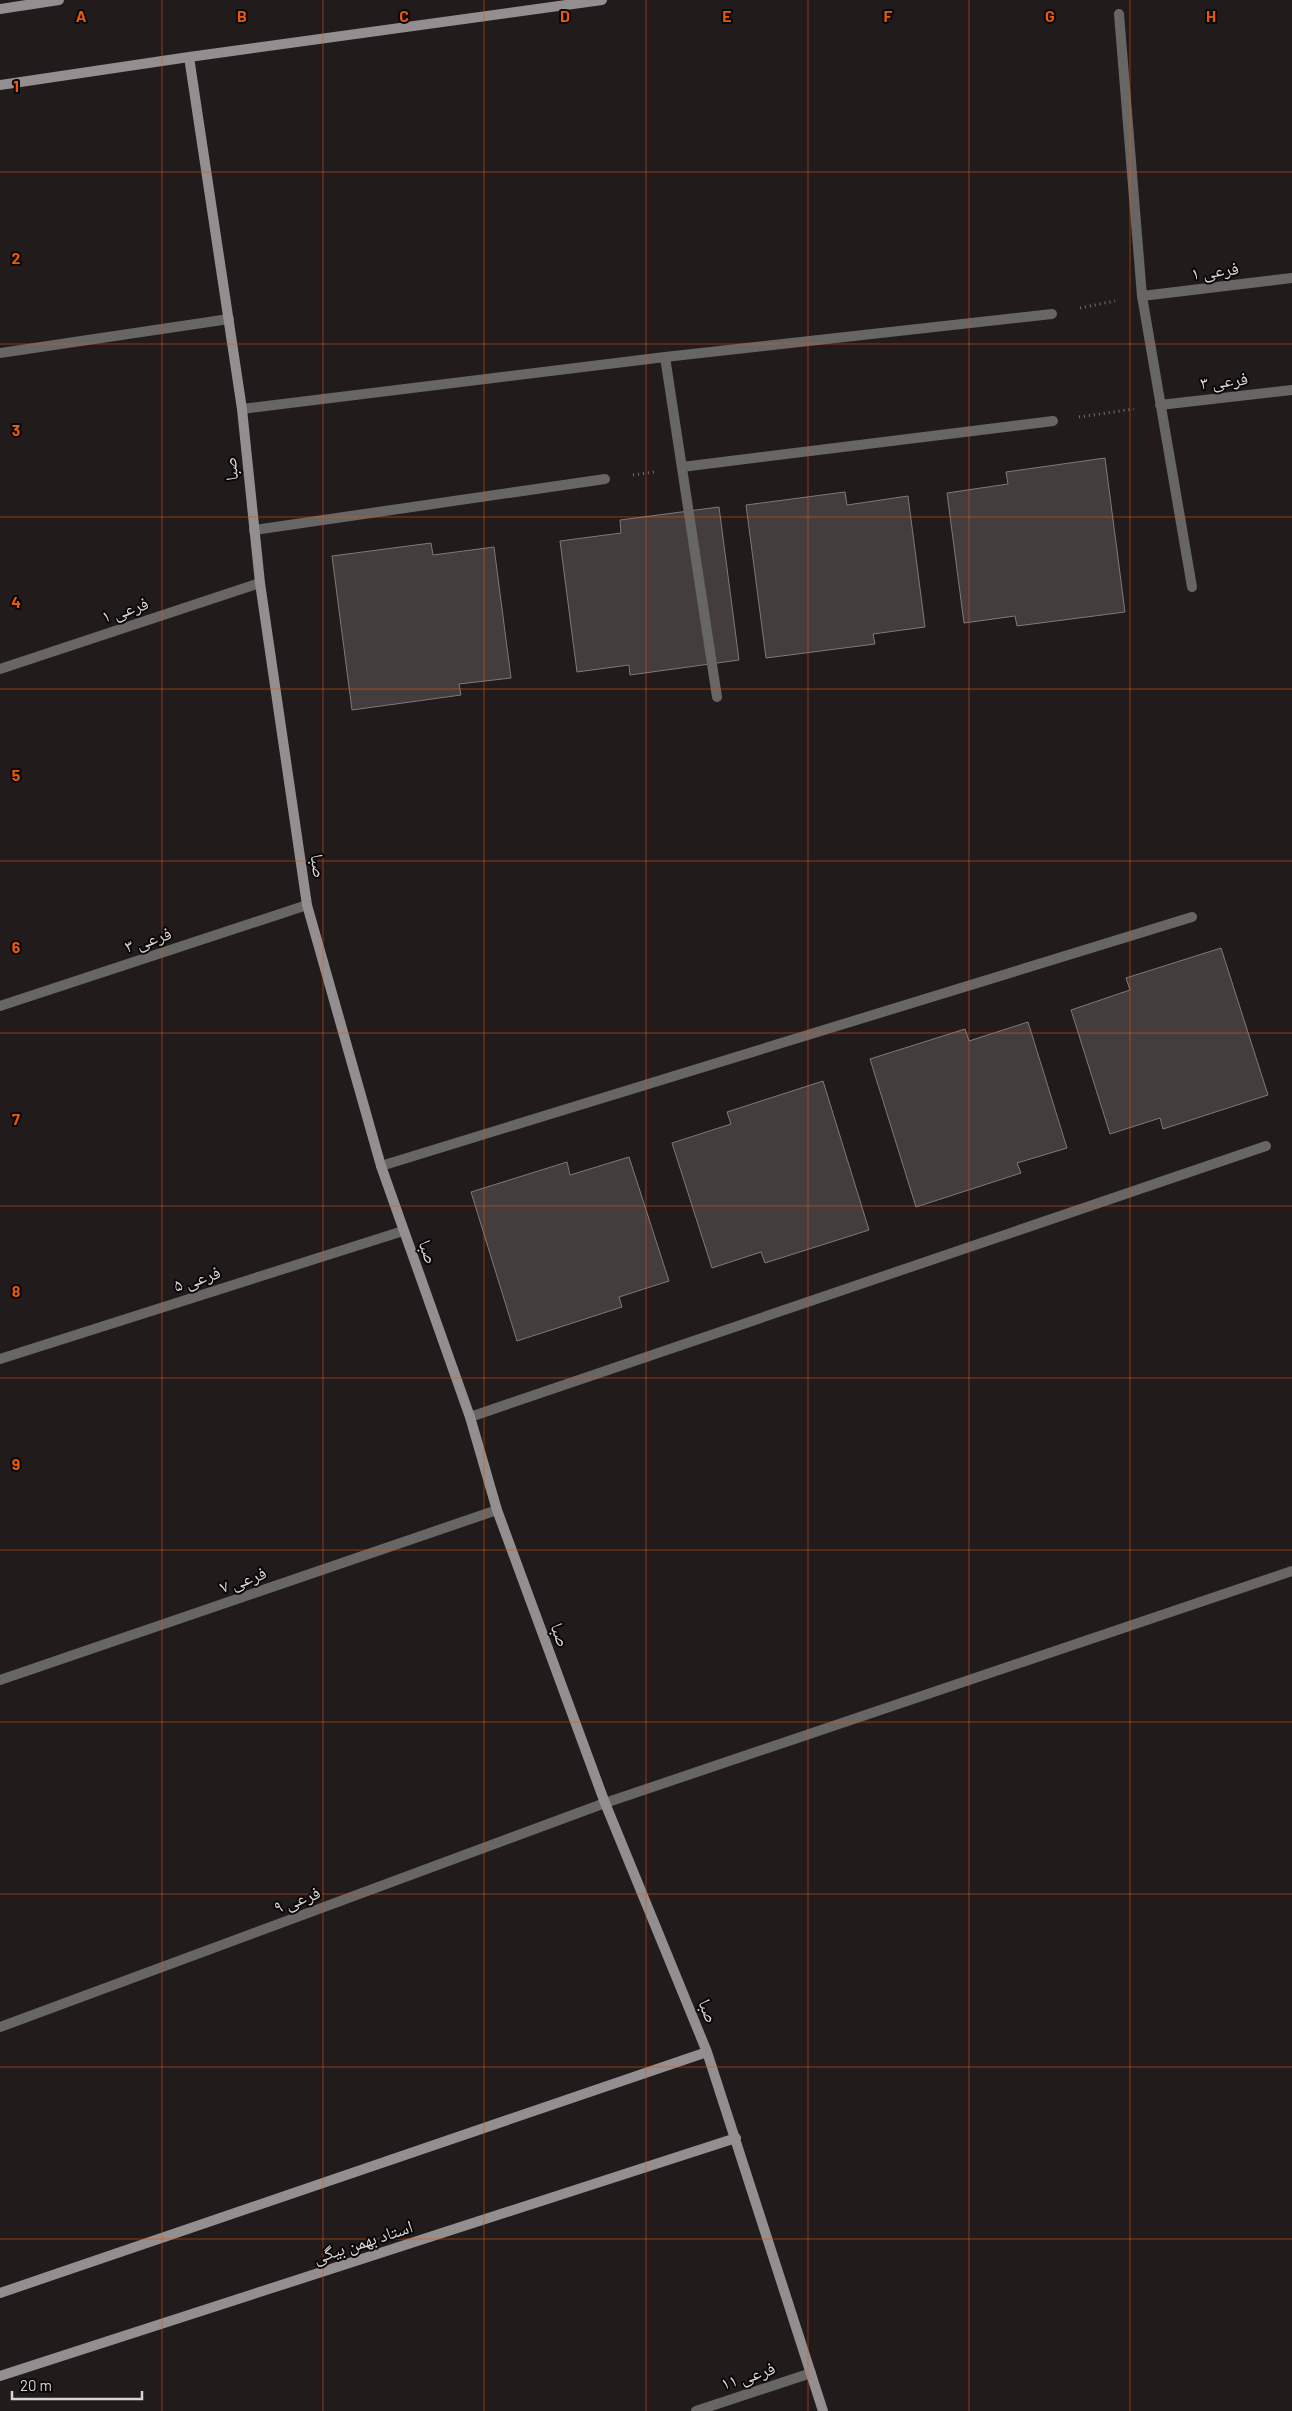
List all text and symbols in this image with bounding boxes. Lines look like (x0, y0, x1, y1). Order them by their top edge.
text: A (76, 6, 87, 25)
text: B (237, 6, 247, 25)
text: C (399, 6, 409, 25)
text: D (560, 6, 570, 25)
text: E (722, 6, 732, 25)
text: F (884, 6, 893, 25)
text: G (1045, 6, 1055, 25)
text: H (1206, 6, 1216, 25)
text: 1 (13, 76, 19, 95)
text: 2 (12, 248, 21, 267)
street label: فرعی ۱ (1190, 256, 1240, 285)
street label: فرعی ۳ (1199, 367, 1249, 394)
text: 3 (12, 420, 20, 439)
street label: صبا (218, 456, 243, 482)
street label: فرعی ۱ (98, 591, 151, 628)
text: 4 (11, 592, 21, 611)
text: 5 (12, 765, 21, 784)
street label: صبا (306, 852, 332, 879)
street label: فرعی ۳ (121, 921, 174, 958)
text: 6 (12, 937, 21, 956)
text: 7 (12, 1109, 20, 1128)
street label: صبا (414, 1237, 443, 1267)
street label: فرعی ۵ (170, 1260, 223, 1297)
text: 8 (12, 1281, 21, 1300)
text: 9 (12, 1454, 20, 1473)
street label: فرعی ۷ (216, 1561, 269, 1598)
street label: صبا (546, 1620, 575, 1650)
street label: فرعی ۹ (270, 1881, 323, 1919)
street label: صبا (694, 1995, 724, 2026)
street label: استاد بهمن بیگی (310, 2215, 416, 2268)
street label: فرعی ۱۱ (718, 2356, 778, 2395)
scale bar (12, 2368, 142, 2400)
text: 20 m (20, 2376, 52, 2394)

